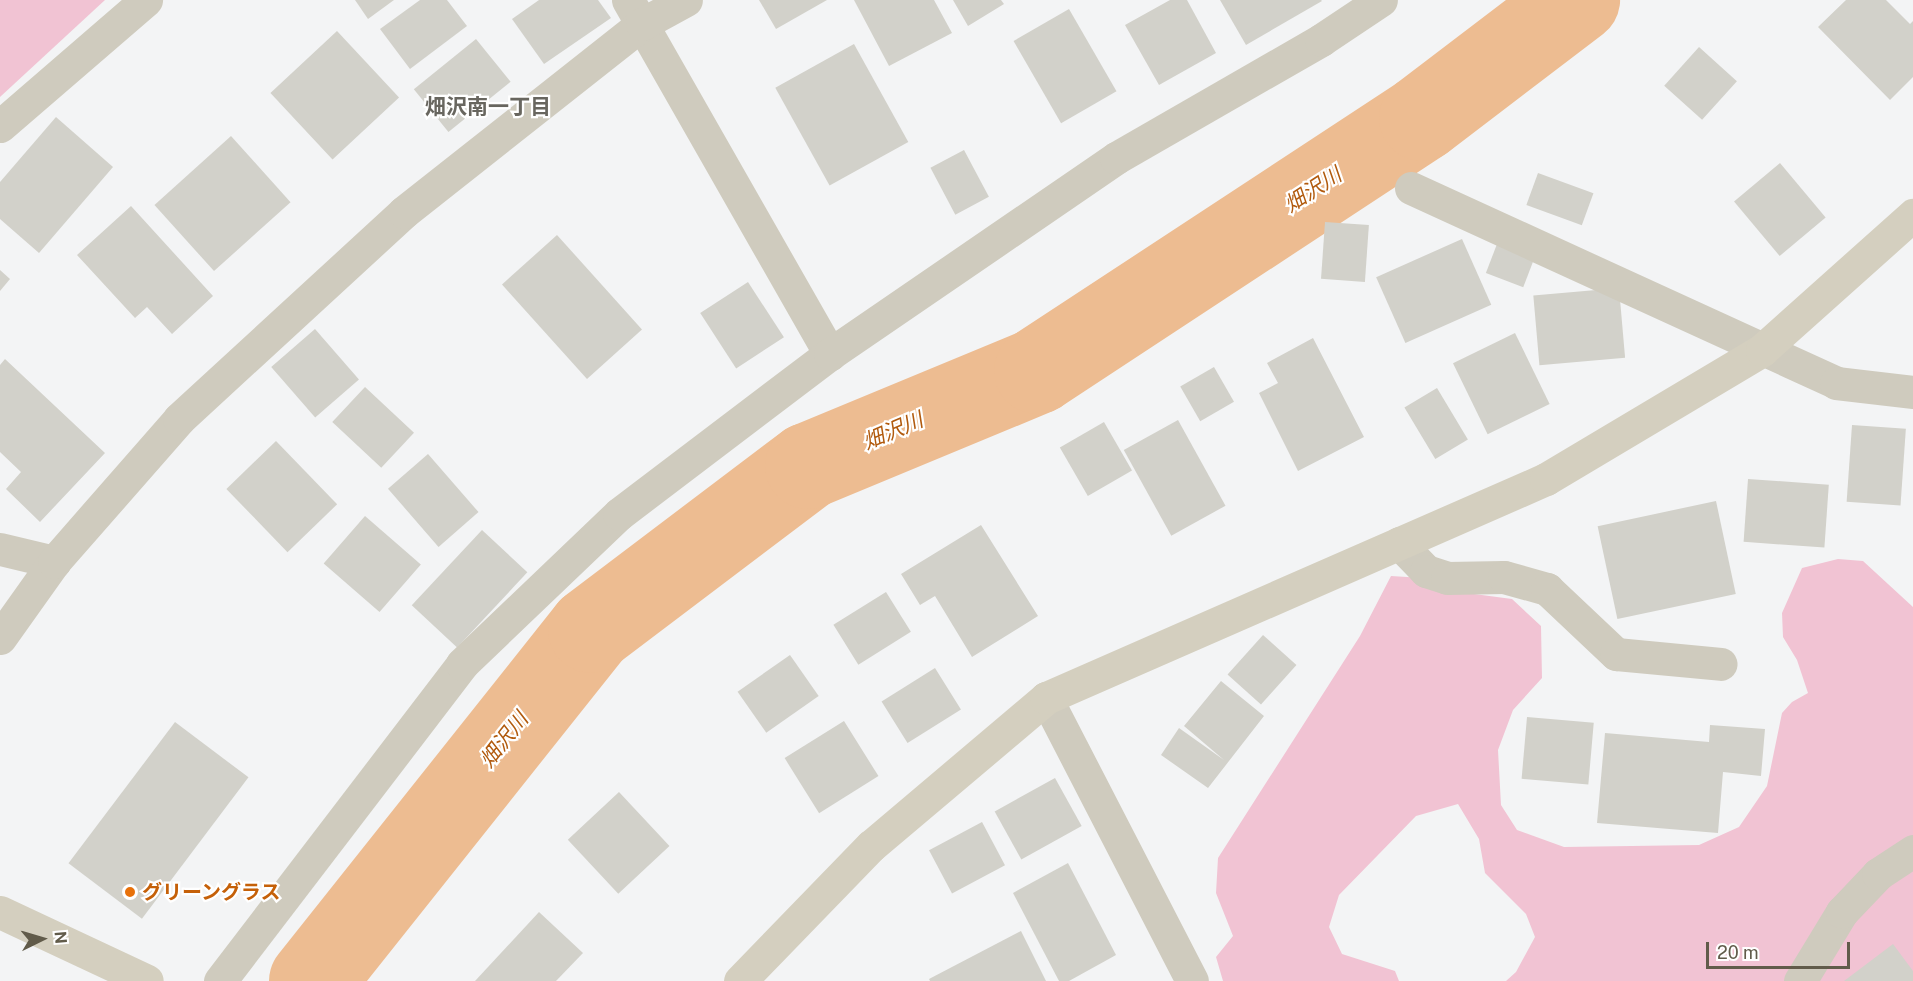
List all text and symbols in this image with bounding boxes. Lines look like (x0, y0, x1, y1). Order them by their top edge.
district label: 畑沢南一丁目 (425, 94, 551, 120)
water label: 畑沢川 (1280, 162, 1346, 218)
water label: 畑沢川 (859, 407, 927, 455)
water label: 畑沢川 (475, 707, 533, 773)
place label: グリーングラス (142, 880, 282, 904)
marker: グリーングラス (123, 885, 137, 899)
north arrow (12, 909, 72, 969)
text: N (50, 930, 70, 944)
scale bar (1709, 930, 1853, 968)
text: 20 m (1717, 942, 1759, 963)

